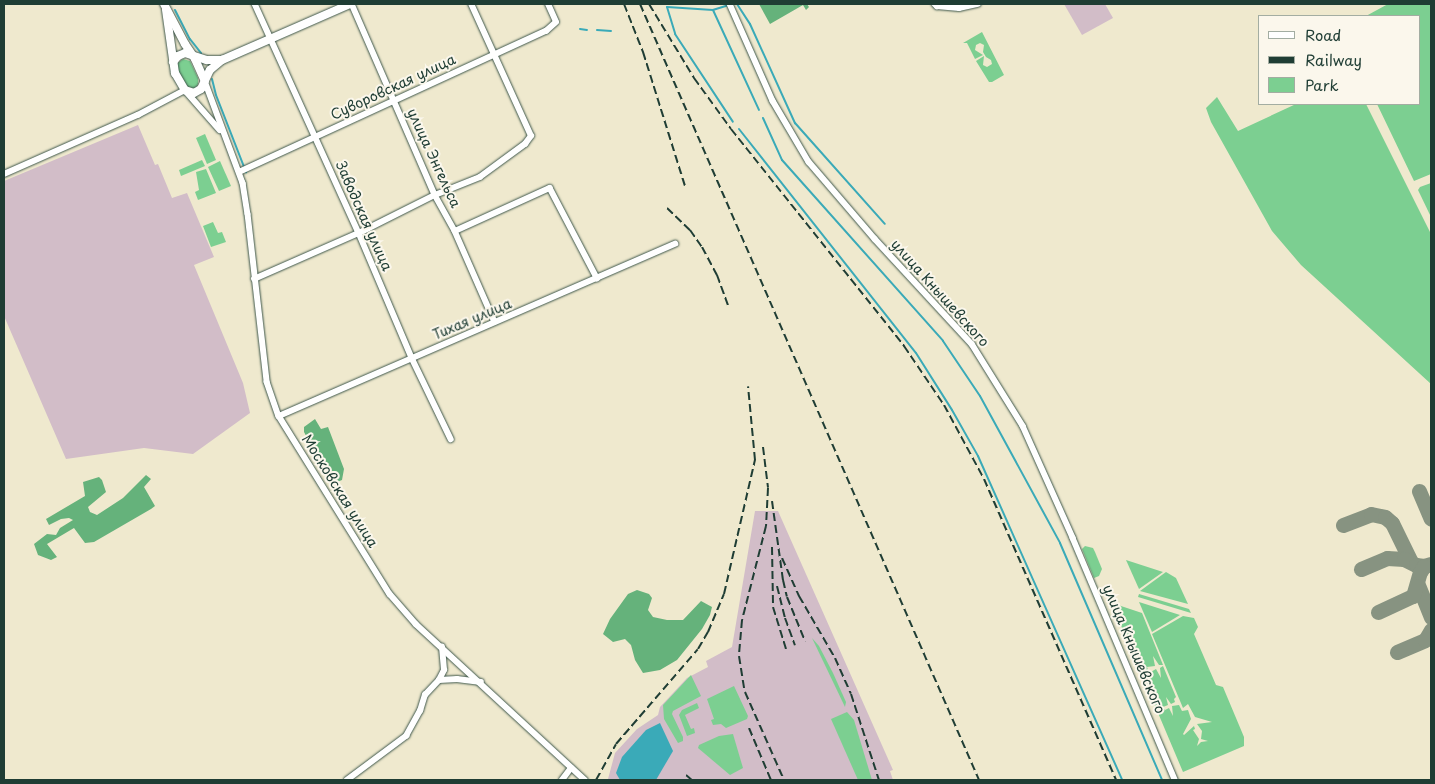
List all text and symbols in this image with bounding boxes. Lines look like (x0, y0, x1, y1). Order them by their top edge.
legend (1258, 15, 1420, 105)
text: Road (1305, 23, 1341, 46)
text: Railway (1305, 48, 1362, 71)
street label: Суворовская улица (328, 51, 458, 123)
text: Park (1305, 73, 1339, 96)
street label: улица Энгельса (403, 105, 465, 211)
street label: Заводская улица (332, 158, 396, 274)
street label: улица Кнышевского (887, 236, 993, 350)
street label: Тихая улица (430, 295, 514, 343)
street label: Московская улица (298, 431, 382, 551)
street label: улица Кнышевского (1099, 582, 1169, 716)

